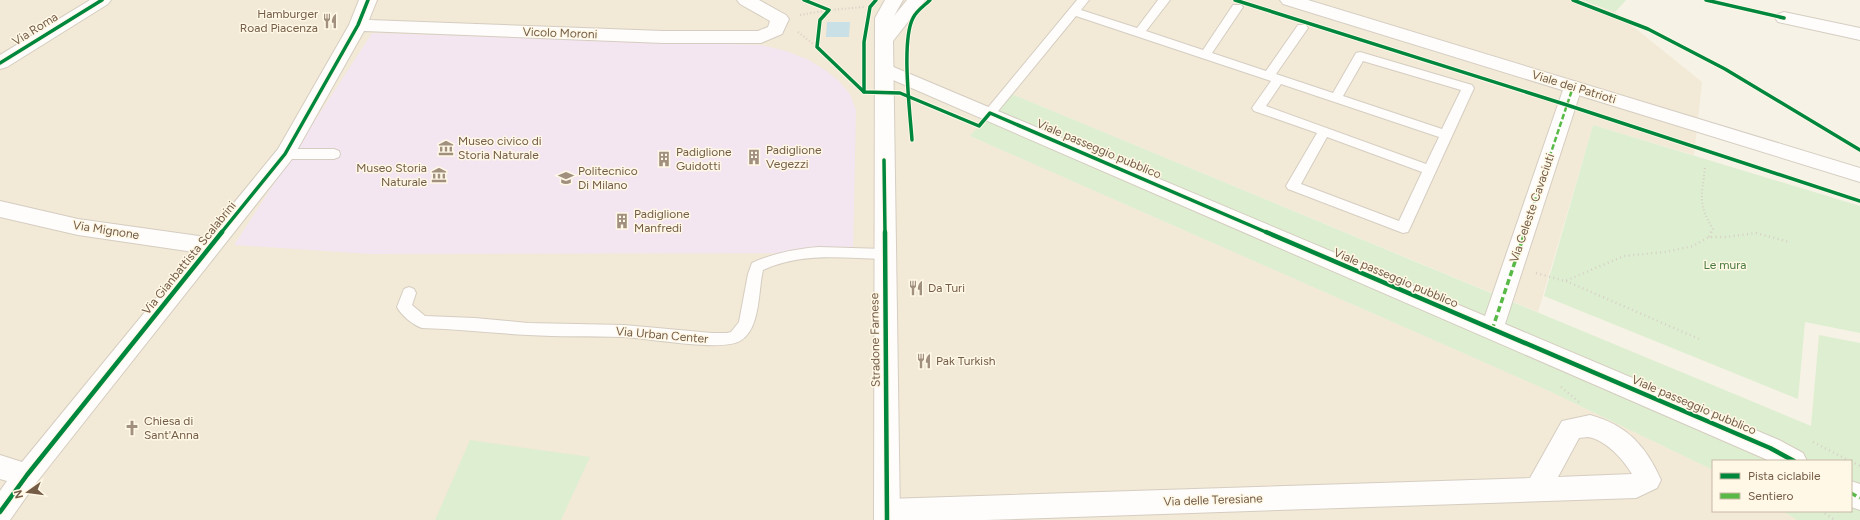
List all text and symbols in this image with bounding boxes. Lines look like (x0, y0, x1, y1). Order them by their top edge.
place label: Hamburger Road Piacenza (240, 7, 318, 35)
street label: Via Roma (10, 10, 60, 48)
restaurant icon: Hamburger Road Piacenza (321, 12, 339, 30)
street label: Vicolo Moroni (522, 25, 598, 41)
street label: Viale dei Patrioti (1530, 68, 1618, 106)
street label: Viale passeggio pubblico (1035, 116, 1163, 182)
place label: Museo civico di Storia Naturale (458, 134, 541, 162)
museum icon: Museo civico di Storia Naturale (437, 139, 455, 157)
place label: Padiglione Vegezzi (766, 143, 822, 171)
place label: Padiglione Guidotti (676, 145, 732, 173)
building icon: Padiglione Vegezzi (745, 148, 763, 166)
building icon: Padiglione Guidotti (655, 150, 673, 168)
street label: Via Celeste Cavaciuti (1507, 152, 1557, 264)
place label: Museo Storia Naturale (356, 161, 427, 189)
place label: Politecnico Di Milano (578, 164, 638, 192)
museum icon: Museo Storia Naturale (430, 166, 448, 184)
school or university icon: Politecnico Di Milano (557, 169, 575, 187)
street label: Via Gianbattista Scalabrini (139, 199, 239, 317)
place label: Padiglione Manfredi (634, 207, 690, 235)
building icon: Padiglione Manfredi (613, 212, 631, 230)
street label: Via Mignone (72, 218, 141, 242)
street label: Viale passeggio pubblico (1332, 245, 1460, 311)
park label: Le mura (1704, 258, 1746, 272)
restaurant icon: Da Turi (907, 279, 925, 297)
place label: Da Turi (928, 281, 965, 295)
street label: Stradone Farnese (867, 292, 883, 387)
street label: Via Urban Center (615, 324, 709, 346)
restaurant icon: Pak Turkish (915, 352, 933, 370)
place label: Pak Turkish (936, 354, 996, 368)
street label: Viale passeggio pubblico (1630, 372, 1758, 438)
place label: Chiesa di Sant'Anna (144, 414, 199, 442)
church icon: Chiesa di Sant'Anna (123, 419, 141, 437)
legend (1712, 460, 1852, 512)
text: Pista ciclabile (1748, 469, 1821, 483)
north arrow (8, 472, 48, 512)
text: N (11, 489, 26, 500)
text: Sentiero (1748, 489, 1794, 503)
street label: Via delle Teresiane (1163, 491, 1263, 509)

